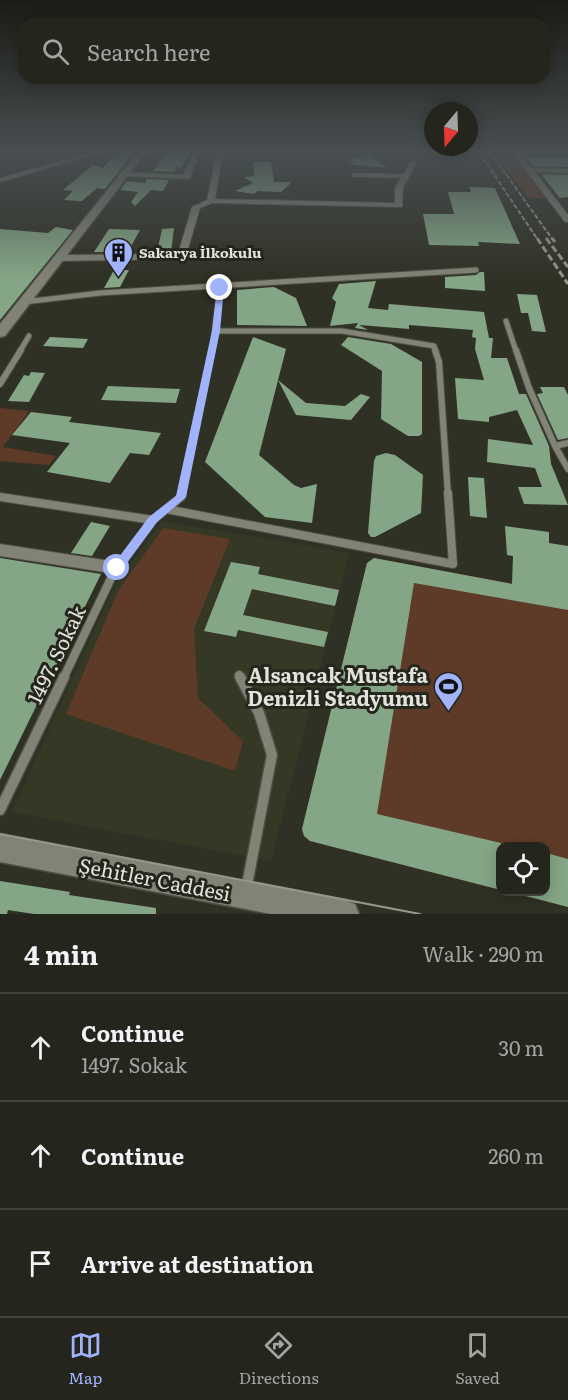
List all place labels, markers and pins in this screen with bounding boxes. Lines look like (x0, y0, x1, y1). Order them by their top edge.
building icon: Sakarya İlkokulu (102, 236, 134, 278)
place label: Sakarya İlkokulu (139, 242, 262, 262)
place label: Alsancak Mustafa Denizli Stadyumu (247, 659, 428, 712)
sports icon: Alsancak Mustafa Denizli Stadyumu (433, 670, 465, 712)

